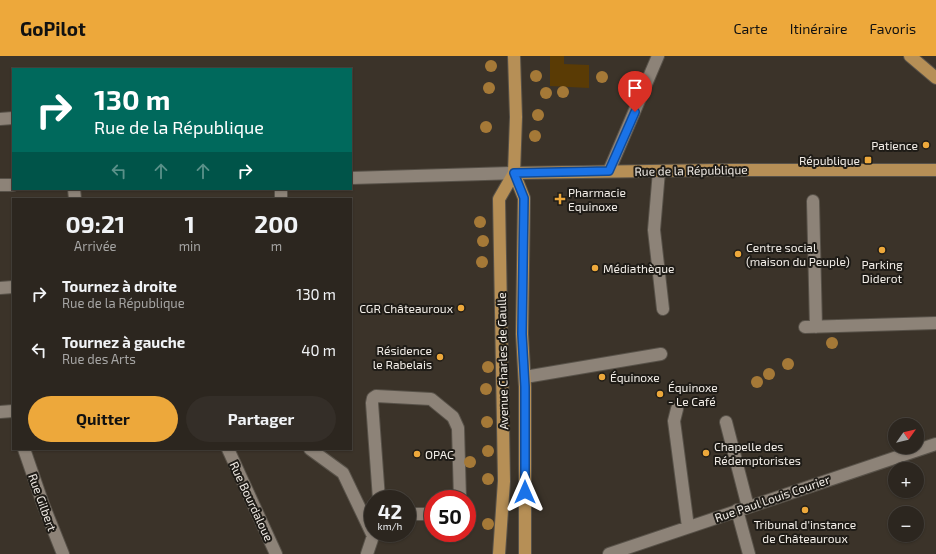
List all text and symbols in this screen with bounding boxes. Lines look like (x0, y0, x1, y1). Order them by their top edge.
text: GoPilot (20, 17, 86, 40)
text: Carte (734, 20, 768, 37)
text: Itinéraire (790, 20, 848, 37)
text: Favoris (870, 20, 916, 37)
pin (618, 71, 652, 112)
icon: arrive (624, 77, 646, 99)
text: 130 m (94, 82, 170, 116)
icon: right (28, 84, 80, 136)
text: Rue de la République (94, 116, 264, 138)
place label: Patience (871, 138, 918, 152)
marker: Patience (921, 140, 931, 150)
place label: République (799, 153, 860, 167)
marker: République (863, 155, 873, 165)
icon: left (108, 160, 130, 182)
icon: ahead (150, 160, 172, 182)
icon: ahead (192, 160, 214, 182)
icon: right (234, 160, 256, 182)
street label: Rue de la République (634, 162, 748, 178)
place label: Pharmacie Equinoxe (568, 185, 626, 213)
marker: Pharmacie Equinoxe (555, 194, 565, 204)
text: 09:21 (65, 209, 125, 238)
text: 1 (185, 209, 195, 238)
text: 200 (254, 209, 299, 238)
text: Arrivée (74, 238, 117, 254)
text: min (179, 238, 201, 254)
text: m (271, 238, 282, 254)
place label: Centre social (maison du Peuple) (746, 240, 850, 268)
marker: Parking Diderot (877, 245, 887, 255)
marker: Centre social (maison du Peuple) (733, 249, 743, 259)
place label: Parking Diderot (861, 257, 903, 285)
place label: Médiathèque (603, 261, 675, 275)
marker: Médiathèque (590, 263, 600, 273)
text: Tournez à droite (62, 277, 177, 295)
icon: right (28, 283, 50, 305)
text: 130 m (296, 285, 336, 303)
street label: Avenue Charles de Gaulle (494, 292, 510, 430)
text: Rue de la République (62, 295, 185, 311)
place label: CGR Châteauroux (359, 301, 454, 315)
marker: CGR Châteauroux (456, 303, 466, 313)
text: Tournez à gauche (62, 333, 185, 351)
icon: left (28, 339, 50, 361)
text: 40 m (301, 341, 336, 359)
place label: Résidence le Rabelais (373, 343, 432, 371)
text: Rue des Arts (62, 351, 136, 367)
marker: Résidence le Rabelais (435, 352, 445, 362)
place label: Équinoxe (610, 370, 660, 384)
marker: Équinoxe (597, 372, 607, 382)
place label: Équinoxe - Le Café (668, 380, 718, 408)
marker: Équinoxe - Le Café (655, 389, 665, 399)
button: Quitter (28, 396, 178, 442)
button: Partager (186, 396, 336, 442)
north arrow (888, 418, 924, 454)
map controls (888, 418, 924, 542)
place label: Chapelle des Rédemptoristes (714, 439, 801, 467)
place label: OPAC (425, 447, 454, 461)
marker: Chapelle des Rédemptoristes (701, 448, 711, 458)
marker: OPAC (412, 449, 422, 459)
street label: Rue Bourdaloue (227, 459, 277, 543)
button: + (888, 462, 924, 498)
street label: Rue Gilbert (26, 471, 60, 533)
position arrow (504, 471, 546, 513)
street label: Rue Paul Louis Courier (713, 472, 832, 524)
speed limit sign: 50 (424, 490, 476, 542)
text: 42 (378, 499, 402, 523)
marker: Tribunal d'instance de Châteauroux (800, 505, 810, 515)
button: − (888, 506, 924, 542)
place label: Tribunal d'instance de Châteauroux (754, 517, 856, 545)
text: km/h (378, 520, 402, 532)

